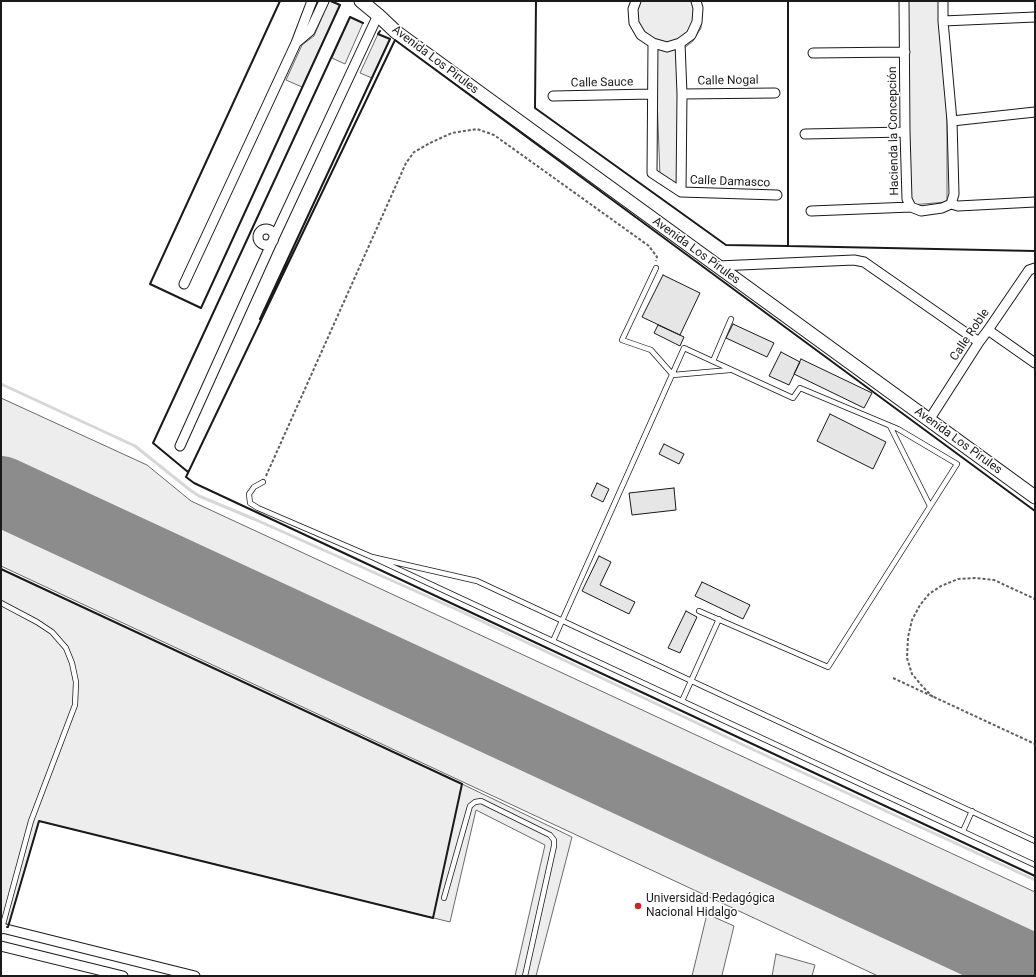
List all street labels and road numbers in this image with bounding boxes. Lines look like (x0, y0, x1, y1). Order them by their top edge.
street label: Avenida Los Pirules (389, 23, 481, 97)
street label: Hacienda la Concepción (886, 66, 902, 196)
street label: Calle Nogal (697, 73, 759, 89)
street label: Calle Sauce (571, 75, 633, 91)
street label: Calle Damasco (690, 173, 770, 191)
street label: Avenida Los Pirules (649, 214, 743, 288)
street label: Calle Roble (947, 306, 993, 364)
street label: Avenida Los Pirules (911, 404, 1005, 478)

